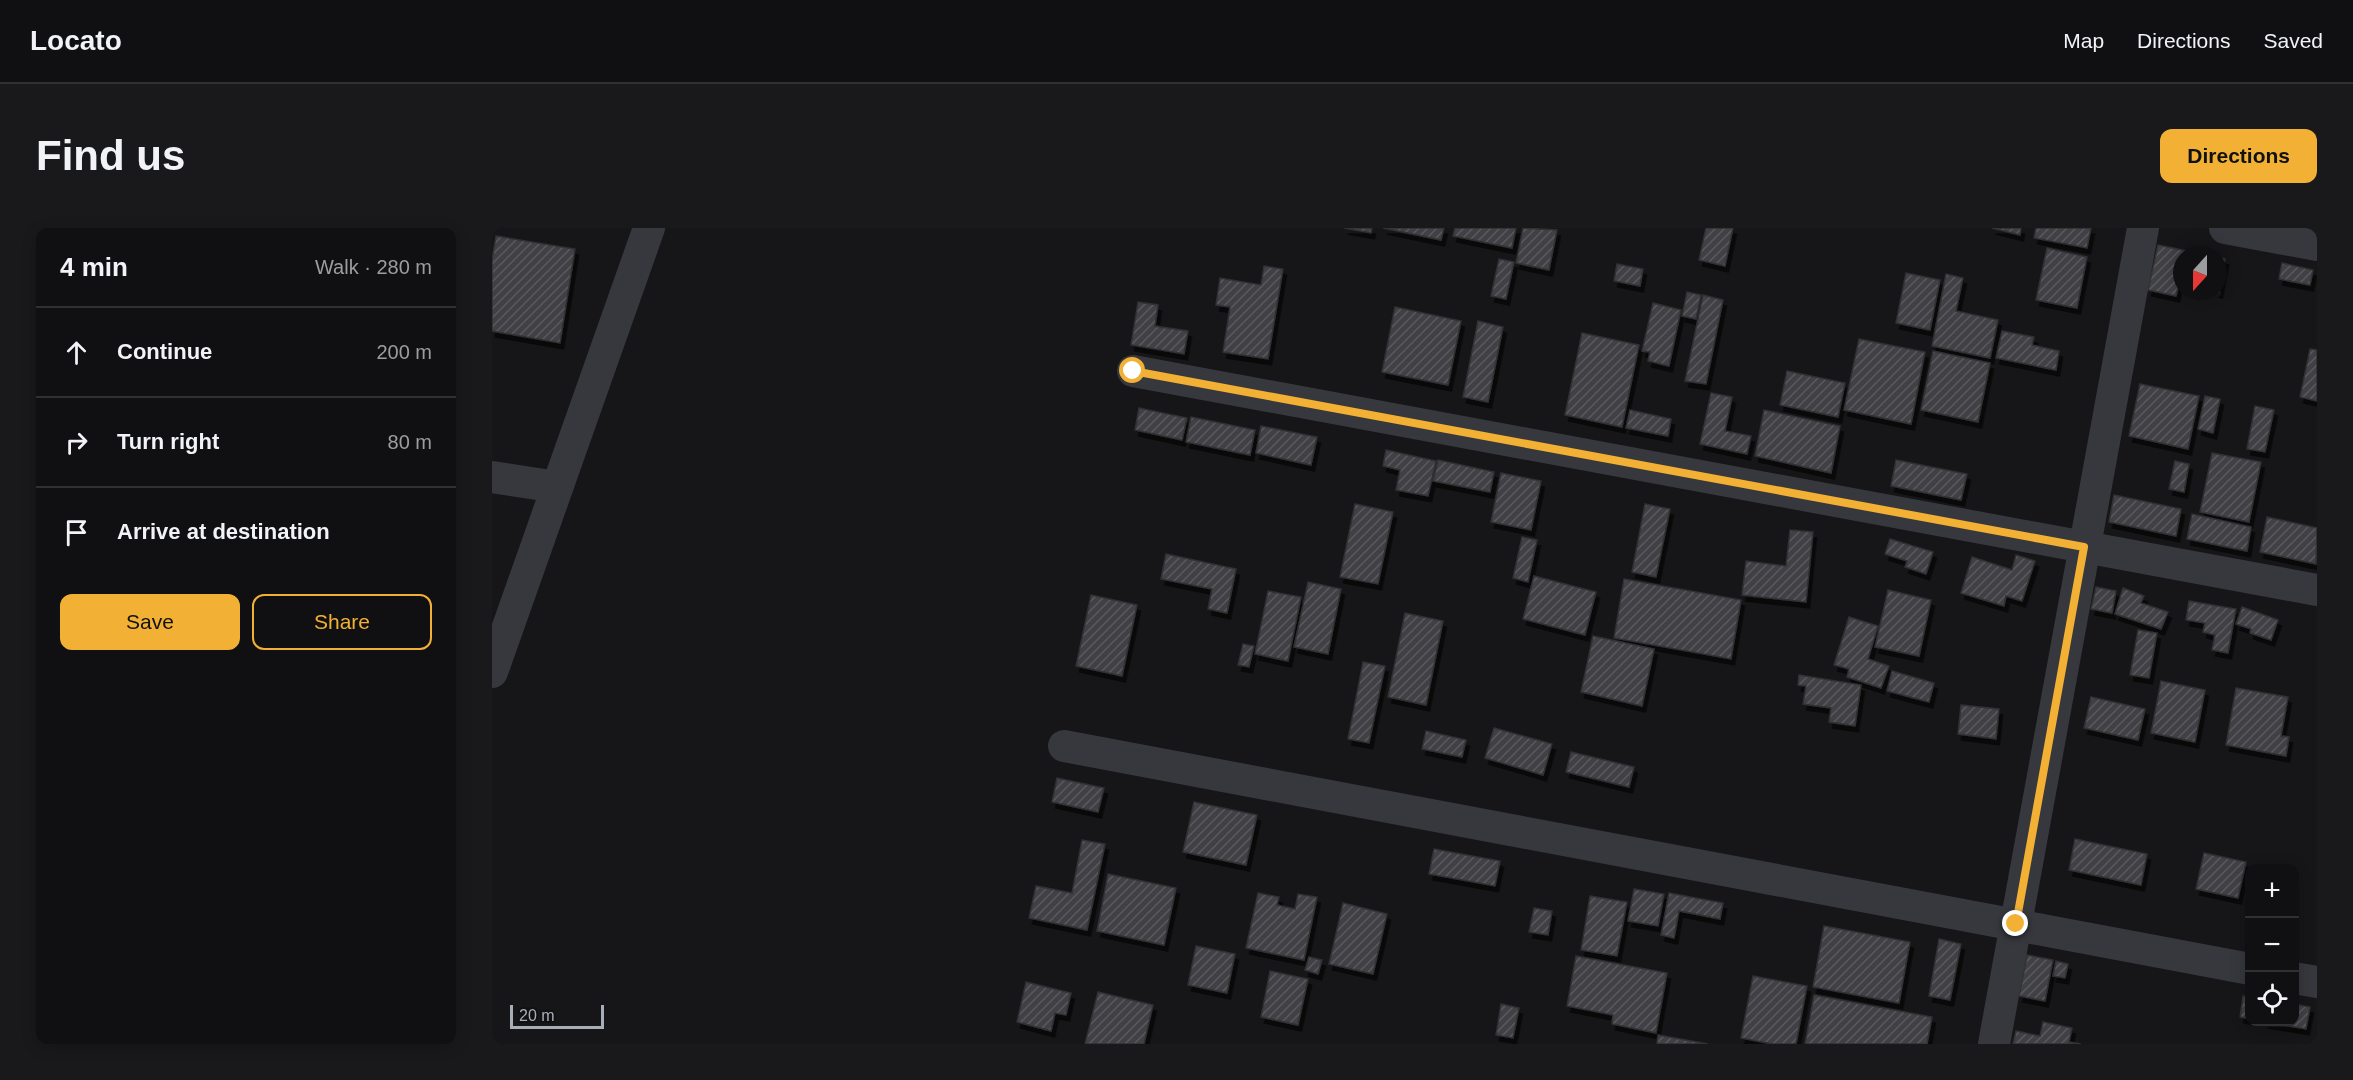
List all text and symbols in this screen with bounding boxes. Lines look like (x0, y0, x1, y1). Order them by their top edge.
text: Locato (30, 25, 122, 56)
text: Map (2063, 29, 2104, 52)
text: Directions (2137, 29, 2230, 52)
text: Saved (2263, 29, 2323, 52)
button: Directions (2160, 129, 2317, 183)
text: Find us (36, 132, 185, 179)
north arrow (2173, 246, 2227, 300)
text: 4 min (60, 252, 128, 282)
text: Walk · 280 m (315, 256, 432, 278)
icon: ahead (60, 336, 93, 369)
text: Continue (117, 339, 212, 364)
text: 200 m (376, 341, 432, 363)
route start (1119, 357, 1145, 383)
icon: right (60, 426, 93, 459)
text: Turn right (117, 429, 219, 454)
text: 80 m (388, 431, 432, 453)
icon: arrive (60, 516, 93, 549)
text: Arrive at destination (117, 519, 330, 544)
button: Save (60, 594, 240, 650)
button: Share (252, 594, 432, 650)
map controls (2245, 864, 2299, 1026)
button: + (2245, 864, 2299, 918)
route end (2002, 910, 2028, 936)
button: − (2245, 918, 2299, 972)
button: locate (2245, 972, 2299, 1026)
scale bar (510, 1002, 604, 1030)
text: 20 m (519, 1007, 555, 1024)

